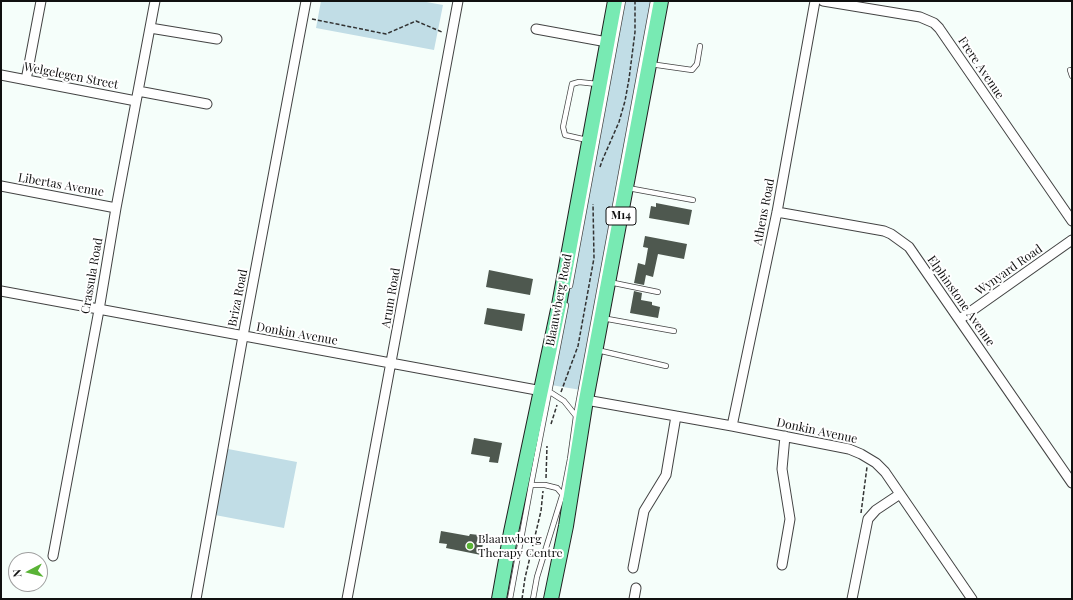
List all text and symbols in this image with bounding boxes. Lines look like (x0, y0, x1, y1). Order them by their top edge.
street label: Frere Avenue (955, 34, 1007, 102)
street label: Welgelegen Street (23, 60, 119, 92)
street label: Libertas Avenue (17, 170, 105, 200)
street label: Athens Road (750, 177, 778, 247)
road number: M14 (606, 207, 636, 225)
street label: Crassula Road (78, 237, 106, 315)
street label: Wynyard Road (973, 242, 1045, 298)
street label: Blaauwberg Road (543, 253, 575, 347)
street label: Elphinstone Avenue (924, 253, 998, 349)
street label: Arum Road (379, 267, 403, 329)
street label: Briza Road (225, 268, 251, 328)
street label: Donkin Avenue (255, 320, 339, 348)
street label: Donkin Avenue (775, 415, 859, 447)
place label: Blaauwberg Therapy Centre (478, 532, 563, 560)
marker: Blaauwberg Therapy Centre (465, 541, 475, 551)
north arrow (8, 552, 48, 592)
text: N (9, 569, 25, 578)

